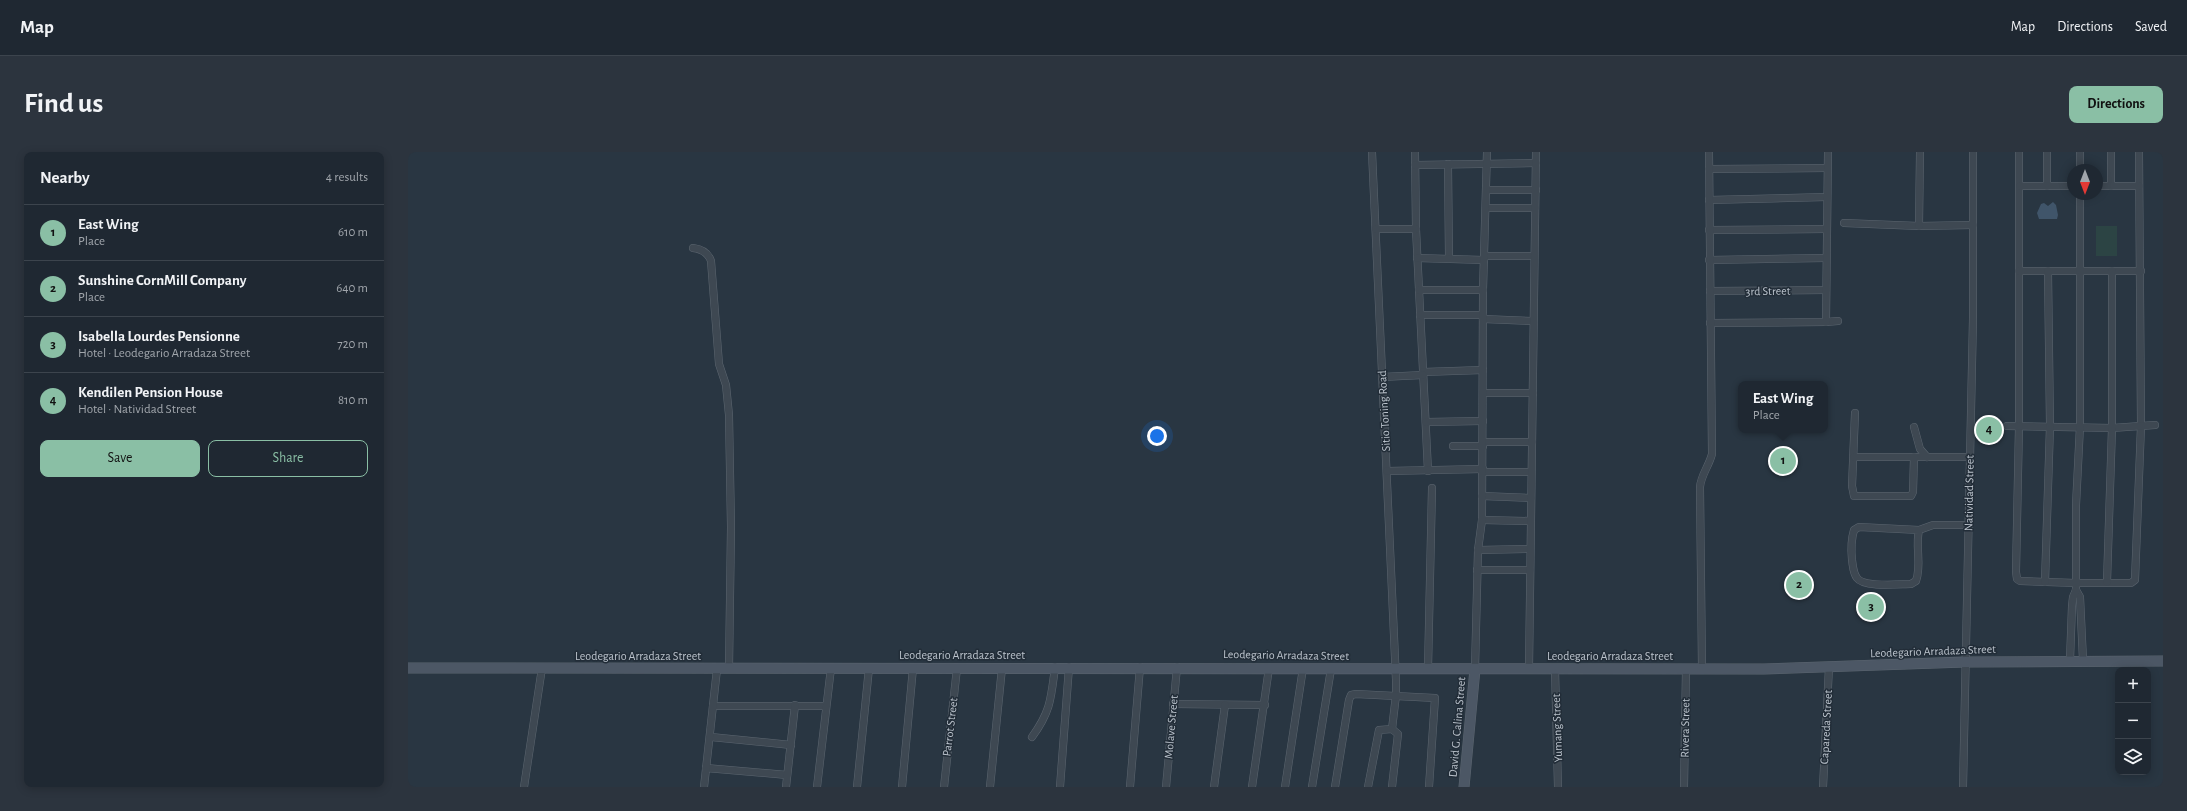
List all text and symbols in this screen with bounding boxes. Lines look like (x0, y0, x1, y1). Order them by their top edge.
text: Map (20, 18, 54, 37)
text: Map (2011, 20, 2035, 34)
text: Directions (2057, 20, 2113, 34)
text: Saved (2135, 20, 2167, 34)
button: Directions (2069, 86, 2163, 123)
text: Find us (24, 90, 103, 118)
north arrow (2067, 164, 2103, 200)
text: Nearby (40, 169, 90, 186)
text: 4 results (326, 171, 368, 184)
text: East Wing (78, 217, 139, 232)
text: 1 (51, 226, 55, 239)
text: 610 m (338, 226, 368, 239)
text: Place (78, 235, 105, 248)
text: Sunshine CornMill Company (78, 273, 246, 288)
text: 2 (50, 282, 56, 295)
text: 640 m (336, 282, 368, 295)
street label: 3rd Street (1745, 285, 1791, 297)
text: Place (78, 291, 105, 304)
text: Isabella Lourdes Pensionne (78, 329, 240, 344)
text: 3 (50, 338, 56, 351)
text: 720 m (337, 338, 368, 351)
text: Hotel · Leodegario Arradaza Street (78, 347, 250, 360)
street label: Sitio Toning Road (1376, 370, 1392, 452)
popup (1738, 381, 1828, 433)
text: Kendilen Pension House (78, 385, 223, 400)
text: East Wing (1753, 391, 1813, 406)
text: 4 (50, 394, 56, 407)
text: 810 m (338, 394, 368, 407)
text: Hotel · Natividad Street (78, 403, 196, 416)
text: Place (1753, 409, 1780, 422)
pin: 4 (1976, 415, 2002, 445)
your location (1147, 426, 1167, 446)
button: Save (40, 440, 200, 477)
button: Share (208, 440, 368, 477)
pin: 1 (1770, 446, 1796, 476)
street label: Natividad Street (1962, 455, 1976, 531)
pin: 2 (1786, 570, 1812, 600)
pin: 3 (1858, 592, 1884, 622)
street label: Leodegario Arradaza Street (1870, 643, 1996, 659)
street label: Leodegario Arradaza Street (1223, 648, 1349, 662)
street label: Leodegario Arradaza Street (899, 649, 1025, 661)
street label: Leodegario Arradaza Street (575, 650, 701, 662)
street label: Leodegario Arradaza Street (1547, 650, 1673, 662)
map controls (2115, 667, 2151, 775)
button: + (2115, 667, 2151, 703)
street label: David G. Calina Street (1447, 676, 1467, 778)
street label: Capareda Street (1818, 689, 1834, 765)
street label: Yumang Street (1550, 693, 1564, 763)
street label: Molave Street (1162, 694, 1180, 759)
street label: Parrot Street (940, 697, 960, 757)
street label: Rivera Street (1678, 698, 1692, 758)
button: − (2115, 703, 2151, 739)
button: layers (2115, 739, 2151, 775)

